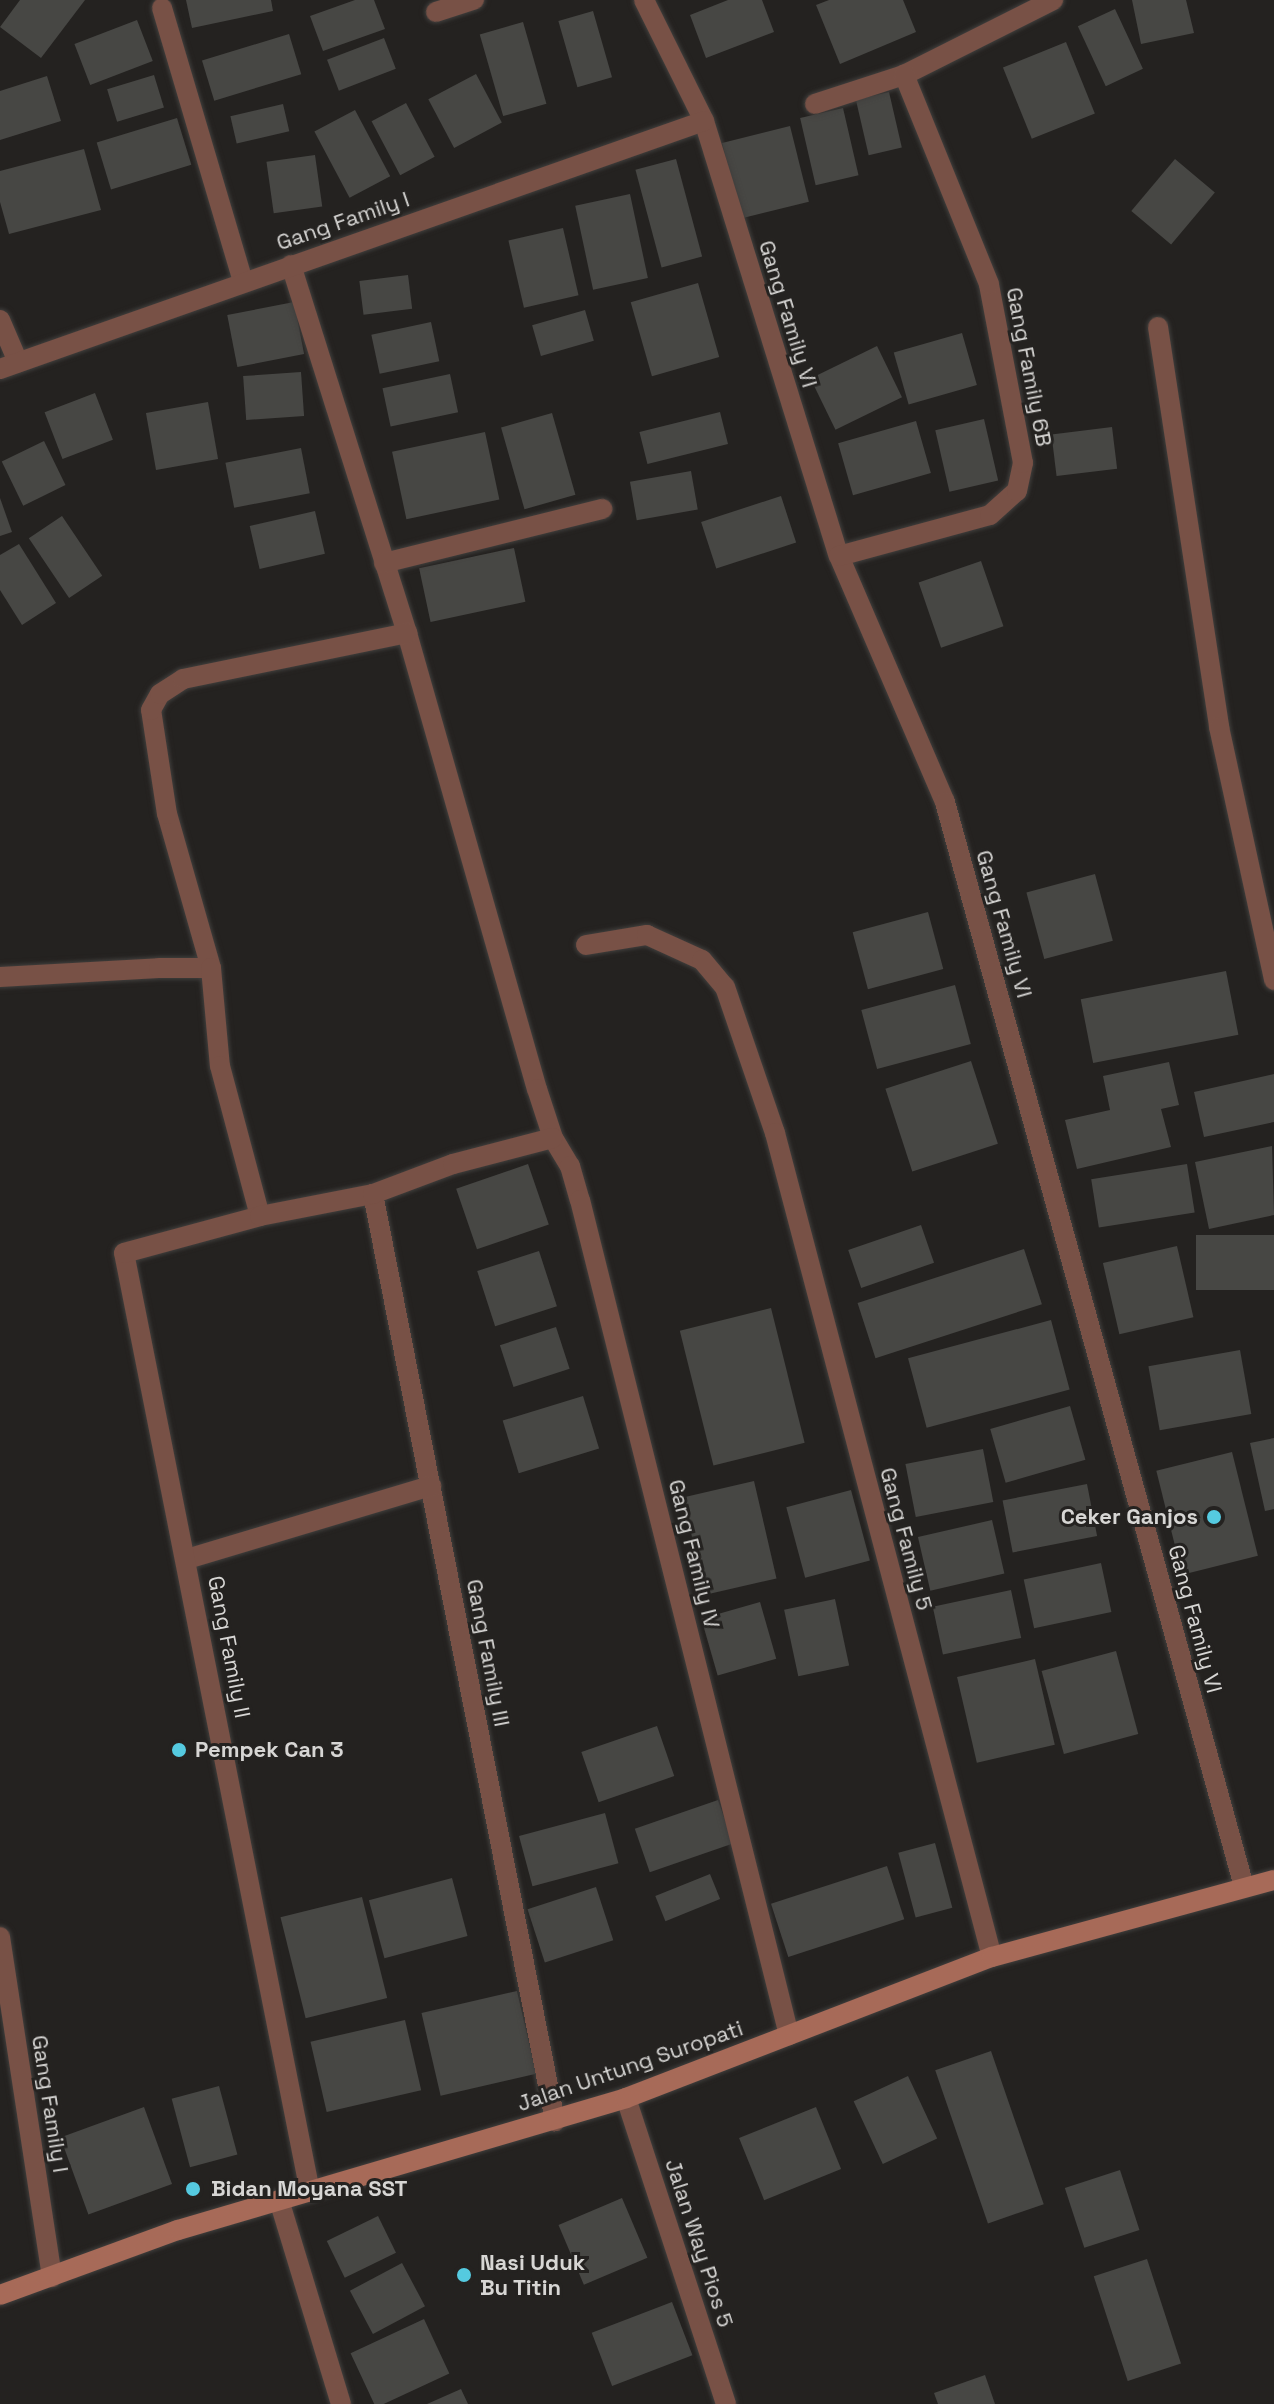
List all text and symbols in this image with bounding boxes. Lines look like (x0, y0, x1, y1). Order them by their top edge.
street label: Gang Family I (273, 186, 413, 256)
street label: Gang Family VI (753, 237, 823, 391)
street label: Gang Family 6B (1001, 285, 1057, 449)
street label: Gang Family VI (970, 847, 1038, 1001)
street label: Gang Family 5 (874, 1465, 938, 1613)
street label: Gang Family IV (663, 1477, 725, 1631)
place label: Ceker Ganjos (1061, 1504, 1198, 1530)
marker: Ceker Ganjos (1205, 1508, 1223, 1526)
street label: Gang Family VI (1163, 1542, 1227, 1696)
street label: Gang Family II (202, 1574, 256, 1720)
street label: Gang Family III (461, 1577, 515, 1729)
place label: Pempek Can 3 (195, 1737, 344, 1763)
marker: Pempek Can 3 (170, 1741, 188, 1759)
street label: Jalan Untung Suropati (514, 2015, 746, 2117)
street label: Gang Family I (26, 2033, 74, 2175)
street label: Jalan Way Pios 5 (659, 2155, 739, 2331)
place label: Bidan Moyana SST (211, 2176, 407, 2202)
marker: Bidan Moyana SST (182, 2178, 204, 2200)
place label: Nasi Uduk Bu Titin (480, 2249, 585, 2300)
marker: Nasi Uduk Bu Titin (455, 2266, 473, 2284)

